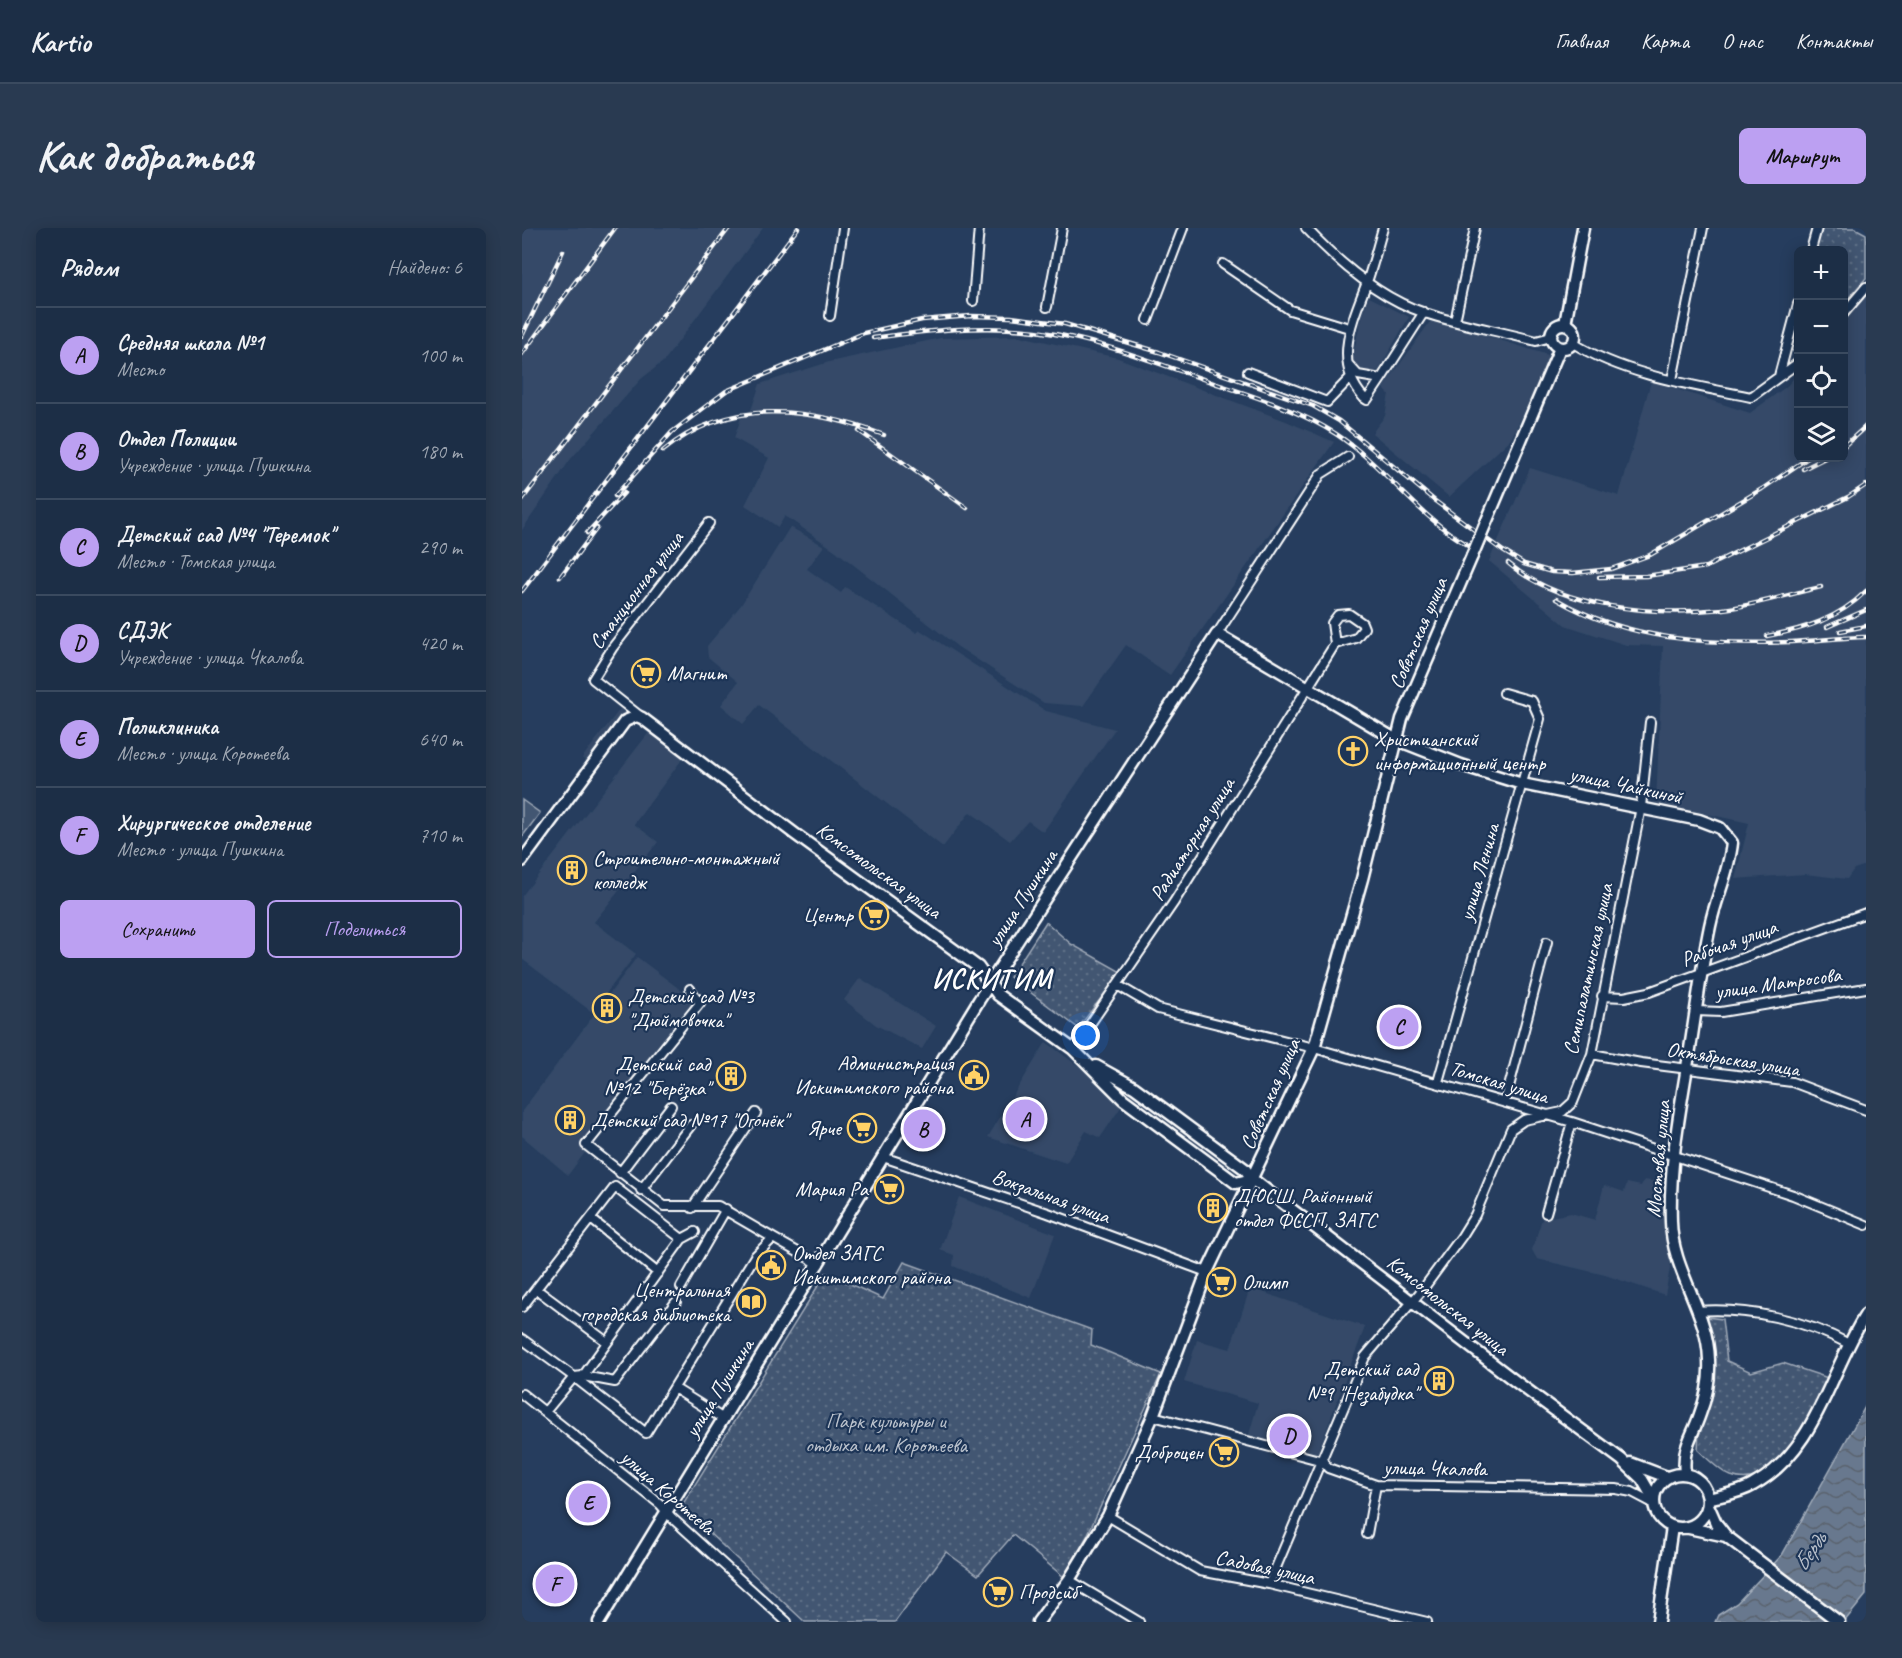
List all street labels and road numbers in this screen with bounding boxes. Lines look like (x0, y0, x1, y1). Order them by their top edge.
street label: Станционная улица (583, 525, 690, 654)
street label: Советская улица (1383, 572, 1454, 693)
street label: улица Чайкиной (1565, 760, 1686, 810)
street label: Радиаторная улица (1144, 771, 1242, 905)
street label: Комсомольская улица (812, 816, 948, 925)
street label: улица Ленина (1452, 818, 1506, 925)
street label: улица Пушкина (980, 842, 1064, 953)
street label: Семипалатинская улица (1557, 879, 1619, 1057)
street label: Рабочая улица (1677, 913, 1782, 972)
street label: улица Матросова (1711, 961, 1845, 1005)
street label: Советская улица (1234, 1033, 1307, 1153)
street label: Октябрьская улица (1665, 1036, 1804, 1083)
street label: Томская улица (1447, 1055, 1554, 1110)
street label: Мостовая улица (1640, 1098, 1676, 1219)
street label: Вокзальная улица (989, 1163, 1115, 1230)
street label: Комсомольская улица (1382, 1249, 1516, 1362)
street label: улица Пушкина (678, 1332, 761, 1444)
street label: улица Коротеева (614, 1443, 722, 1541)
street label: улица Чкалова (1381, 1454, 1489, 1482)
street label: Садовая улица (1213, 1544, 1319, 1591)

